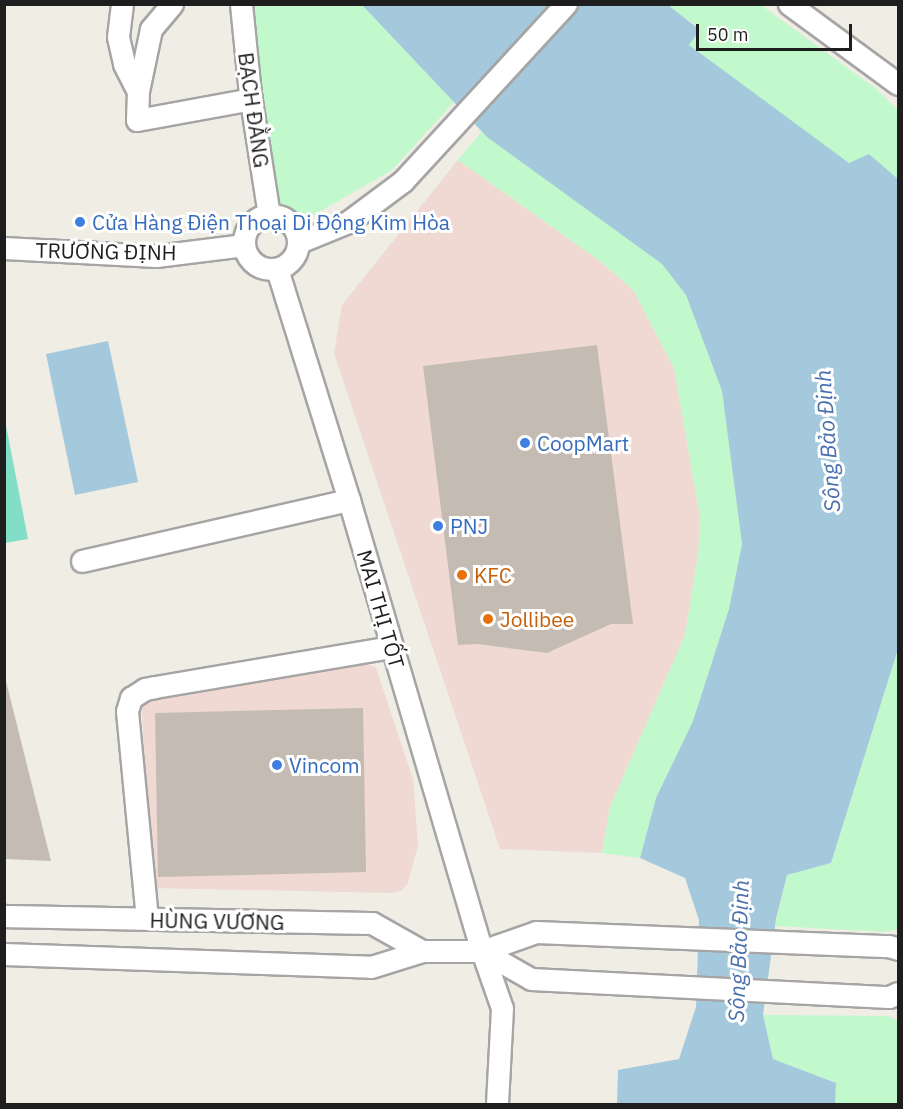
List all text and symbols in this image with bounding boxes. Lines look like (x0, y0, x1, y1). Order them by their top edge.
scale bar (699, 12, 855, 50)
text: 50 m (707, 23, 749, 46)
street label: BẠCH ĐẰNG (233, 51, 275, 169)
place label: Cửa Hàng Điện Thoại Di Động Kim Hòa (92, 209, 450, 235)
marker: Cửa Hàng Điện Thoại Di Động Kim Hòa (73, 215, 87, 229)
street label: TRƯƠNG ĐỊNH (35, 237, 177, 265)
water label: Sông Bảo Định (809, 369, 845, 513)
place label: CoopMart (537, 430, 629, 456)
marker: CoopMart (518, 436, 532, 450)
place label: PNJ (450, 513, 488, 539)
marker: PNJ (431, 519, 445, 533)
street label: MAI THỊ TỐT (352, 547, 410, 671)
place label: KFC (474, 562, 512, 588)
marker: KFC (455, 568, 469, 582)
place label: Jollibee (500, 606, 574, 632)
marker: Jollibee (481, 612, 495, 626)
place label: Vincom (289, 752, 359, 778)
marker: Vincom (270, 758, 284, 772)
water label: Sông Bảo Định (722, 879, 754, 1023)
street label: HÙNG VƯƠNG (149, 907, 285, 935)

